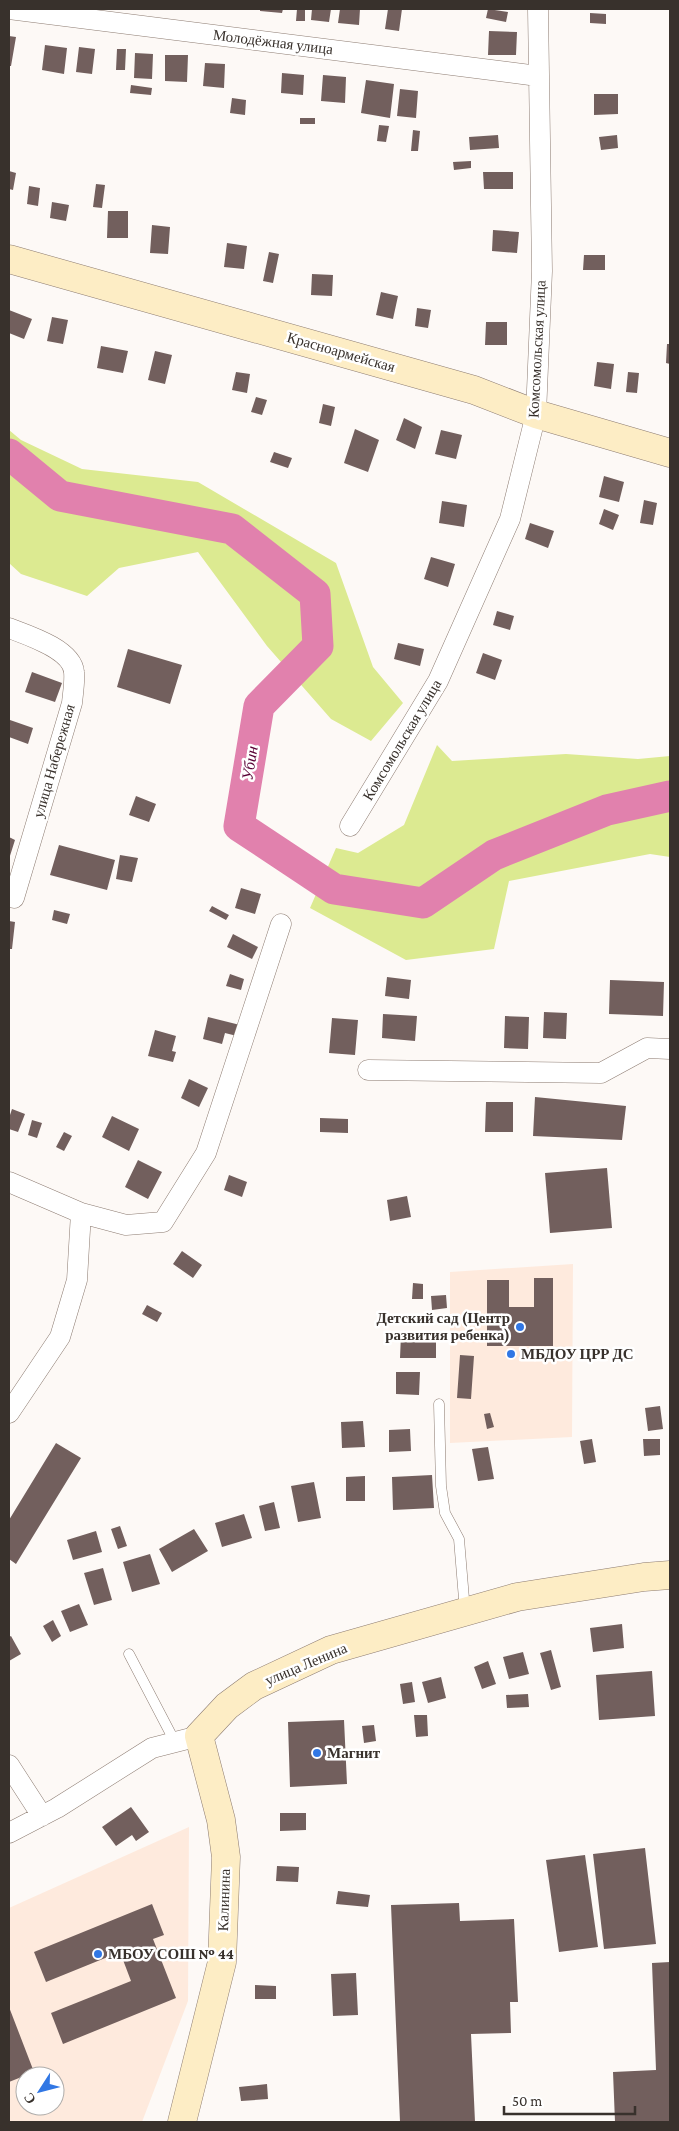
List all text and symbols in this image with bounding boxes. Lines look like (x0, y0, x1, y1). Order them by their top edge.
street label: Молодёжная улица (212, 27, 334, 57)
street label: Комсомольская улица (525, 279, 549, 418)
street label: Красноармейская (285, 329, 397, 375)
street label: Комсомольская улица (360, 676, 445, 803)
street label: улица Набережная (30, 702, 78, 820)
water label: Убин (238, 745, 261, 781)
place label: Детский сад (Центр развития ребенка) (376, 1310, 510, 1344)
marker: Детский сад (Центр развития ребенка) (514, 1321, 526, 1333)
place label: МБДОУ ЦРР ДС (521, 1346, 634, 1362)
marker: МБДОУ ЦРР ДС (505, 1348, 517, 1360)
street label: улица Ленина (263, 1639, 350, 1688)
place label: Магнит (327, 1745, 381, 1761)
marker: Магнит (311, 1747, 323, 1759)
street label: Калинина (215, 1868, 233, 1932)
place label: МБОУ СОШ № 44 (108, 1946, 234, 1962)
marker: МБОУ СОШ № 44 (92, 1948, 104, 1960)
north arrow (15, 2066, 65, 2116)
scale bar (504, 2084, 635, 2116)
text: С (20, 2090, 39, 2107)
text: 50 m (512, 2093, 542, 2109)

